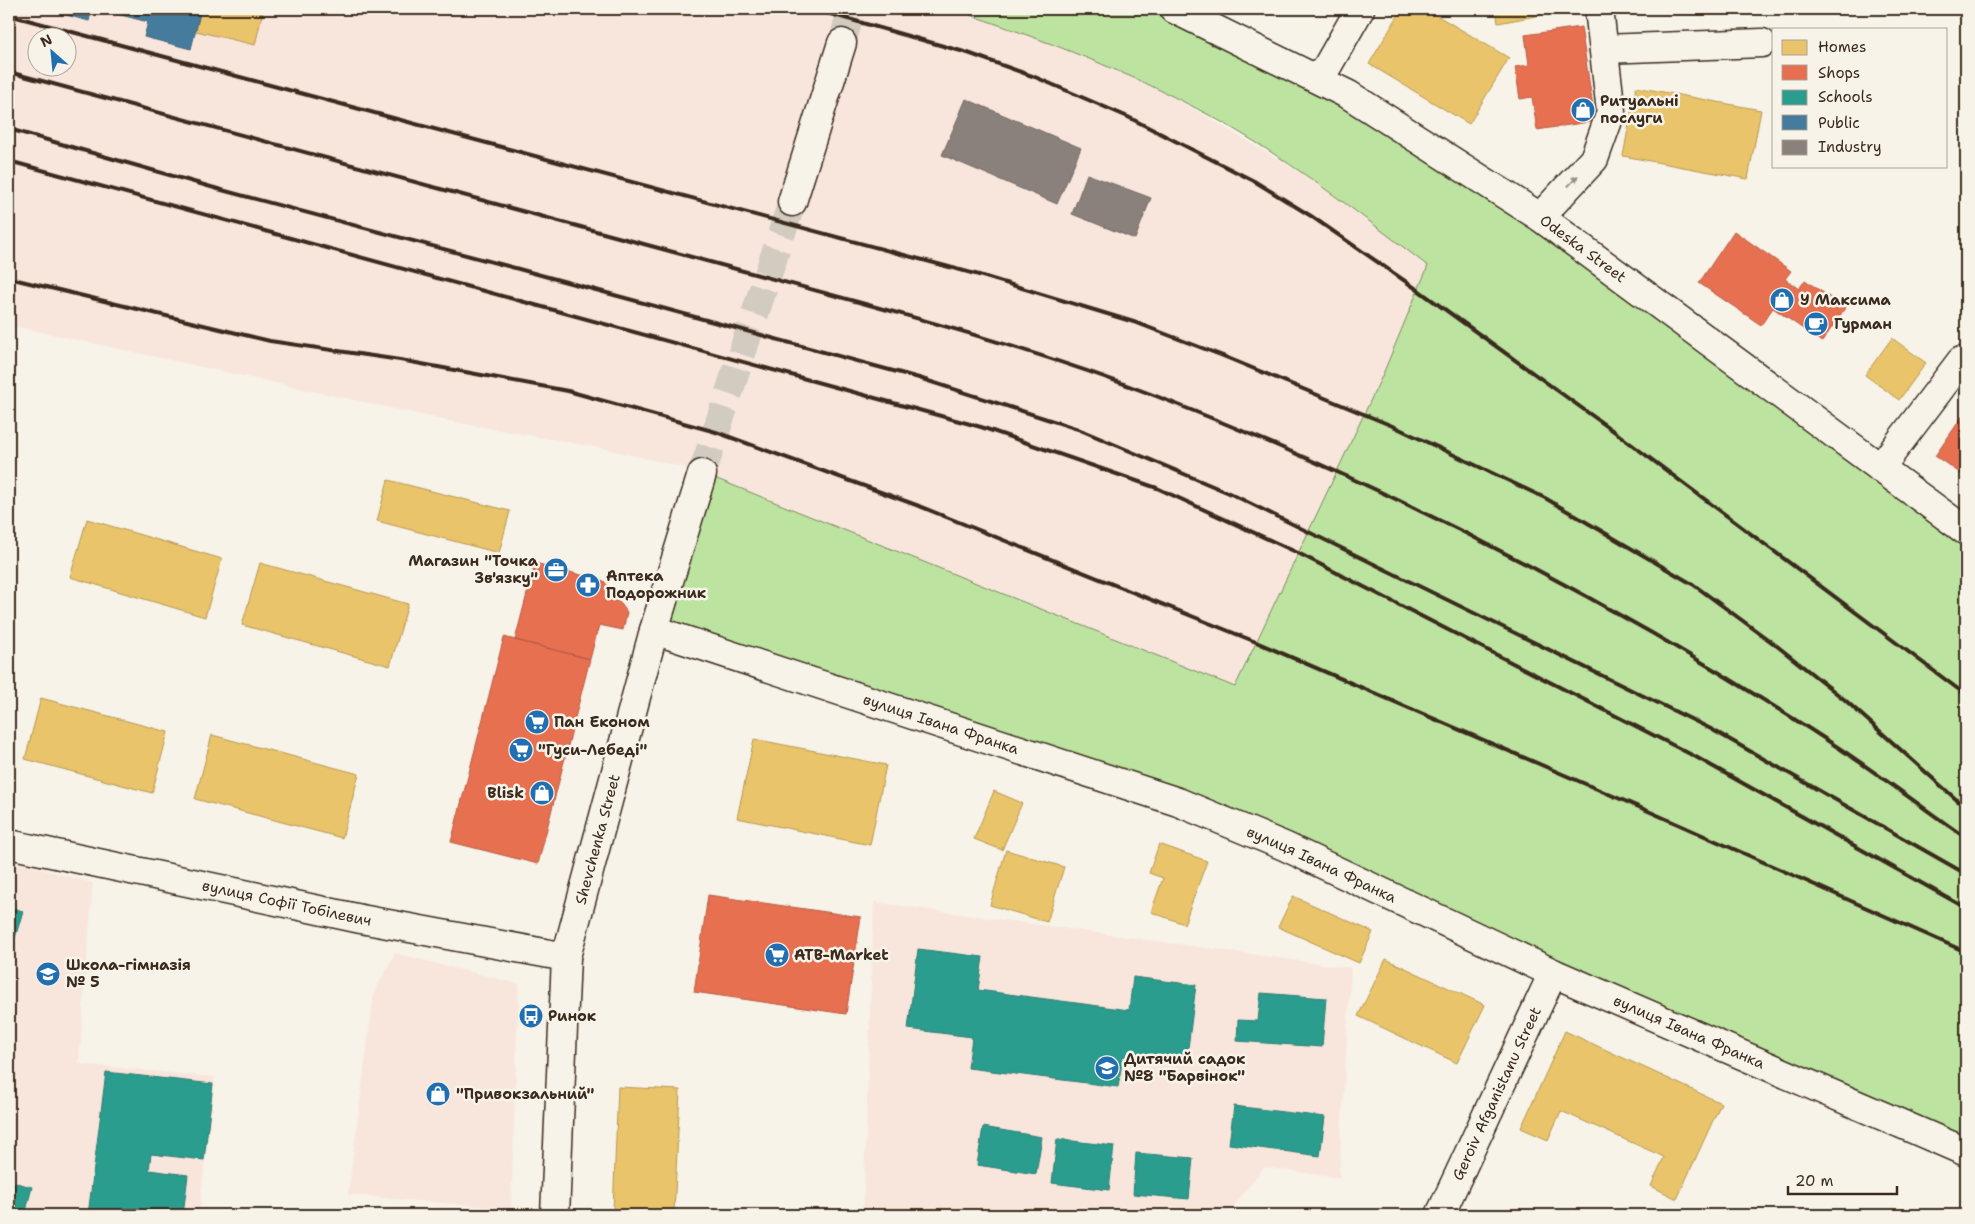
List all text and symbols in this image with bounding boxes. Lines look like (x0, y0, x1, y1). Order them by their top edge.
north arrow (28, 28, 78, 78)
legend (1772, 28, 1948, 168)
text: N (37, 30, 55, 51)
text: Homes (1818, 37, 1866, 57)
text: Shops (1818, 63, 1860, 83)
text: Schools (1818, 87, 1873, 107)
place label: Ритуальні послуги (1600, 91, 1679, 128)
shop icon: Ритуальні послуги (1570, 97, 1596, 123)
text: Public (1818, 113, 1860, 133)
text: Industry (1818, 137, 1882, 157)
one-way arrow (1567, 176, 1579, 188)
street label: Odeska Street (1536, 210, 1630, 287)
shop icon: У Максима (1769, 287, 1795, 313)
place label: У Максима (1800, 290, 1891, 310)
cafe icon: Гурман (1803, 311, 1829, 337)
place label: Гурман (1834, 314, 1892, 334)
place label: Магазин "Точка Зв'язку" (408, 551, 539, 588)
office icon: Магазин "Точка Зв'язку" (543, 557, 569, 583)
place label: Аптека Подорожник (606, 566, 707, 603)
pharmacy icon: Аптека Подорожник (575, 572, 601, 598)
street label: вулиця Івана Франка (860, 689, 1022, 759)
supermarket icon: Пан Економ (524, 709, 550, 735)
place label: Пан Економ (554, 712, 650, 732)
supermarket icon: "Гуси-Лебеді" (508, 737, 534, 763)
place label: "Гуси-Лебеді" (538, 740, 647, 760)
street label: Shevchenka Street (571, 772, 625, 907)
shop icon: Blisk (529, 780, 555, 806)
place label: Blisk (487, 783, 524, 803)
street label: вулиця Івана Франка (1244, 822, 1400, 908)
street label: вулиця Софії Тобілевич (200, 875, 373, 931)
supermarket icon: ATB-Market (764, 942, 790, 968)
place label: ATB-Market (794, 945, 889, 965)
place label: Школа-гімназія № 5 (66, 955, 191, 992)
school or university icon: Школа-гімназія № 5 (35, 961, 61, 987)
street label: вулиця Івана Франка (1610, 990, 1768, 1074)
bus stop icon: Ринок (518, 1003, 544, 1029)
street label: Geroiv Afganistanu Street (1448, 1004, 1546, 1184)
place label: Ринок (548, 1006, 597, 1026)
place label: Дитячий садок №8 "Барвінок" (1124, 1049, 1246, 1086)
school or university icon: Дитячий садок №8 "Барвінок" (1094, 1055, 1120, 1081)
shop icon: "Привокзальний" (425, 1081, 451, 1107)
place label: "Привокзальний" (456, 1084, 595, 1104)
scale bar (1788, 1164, 1896, 1196)
text: 20 m (1795, 1171, 1834, 1191)

